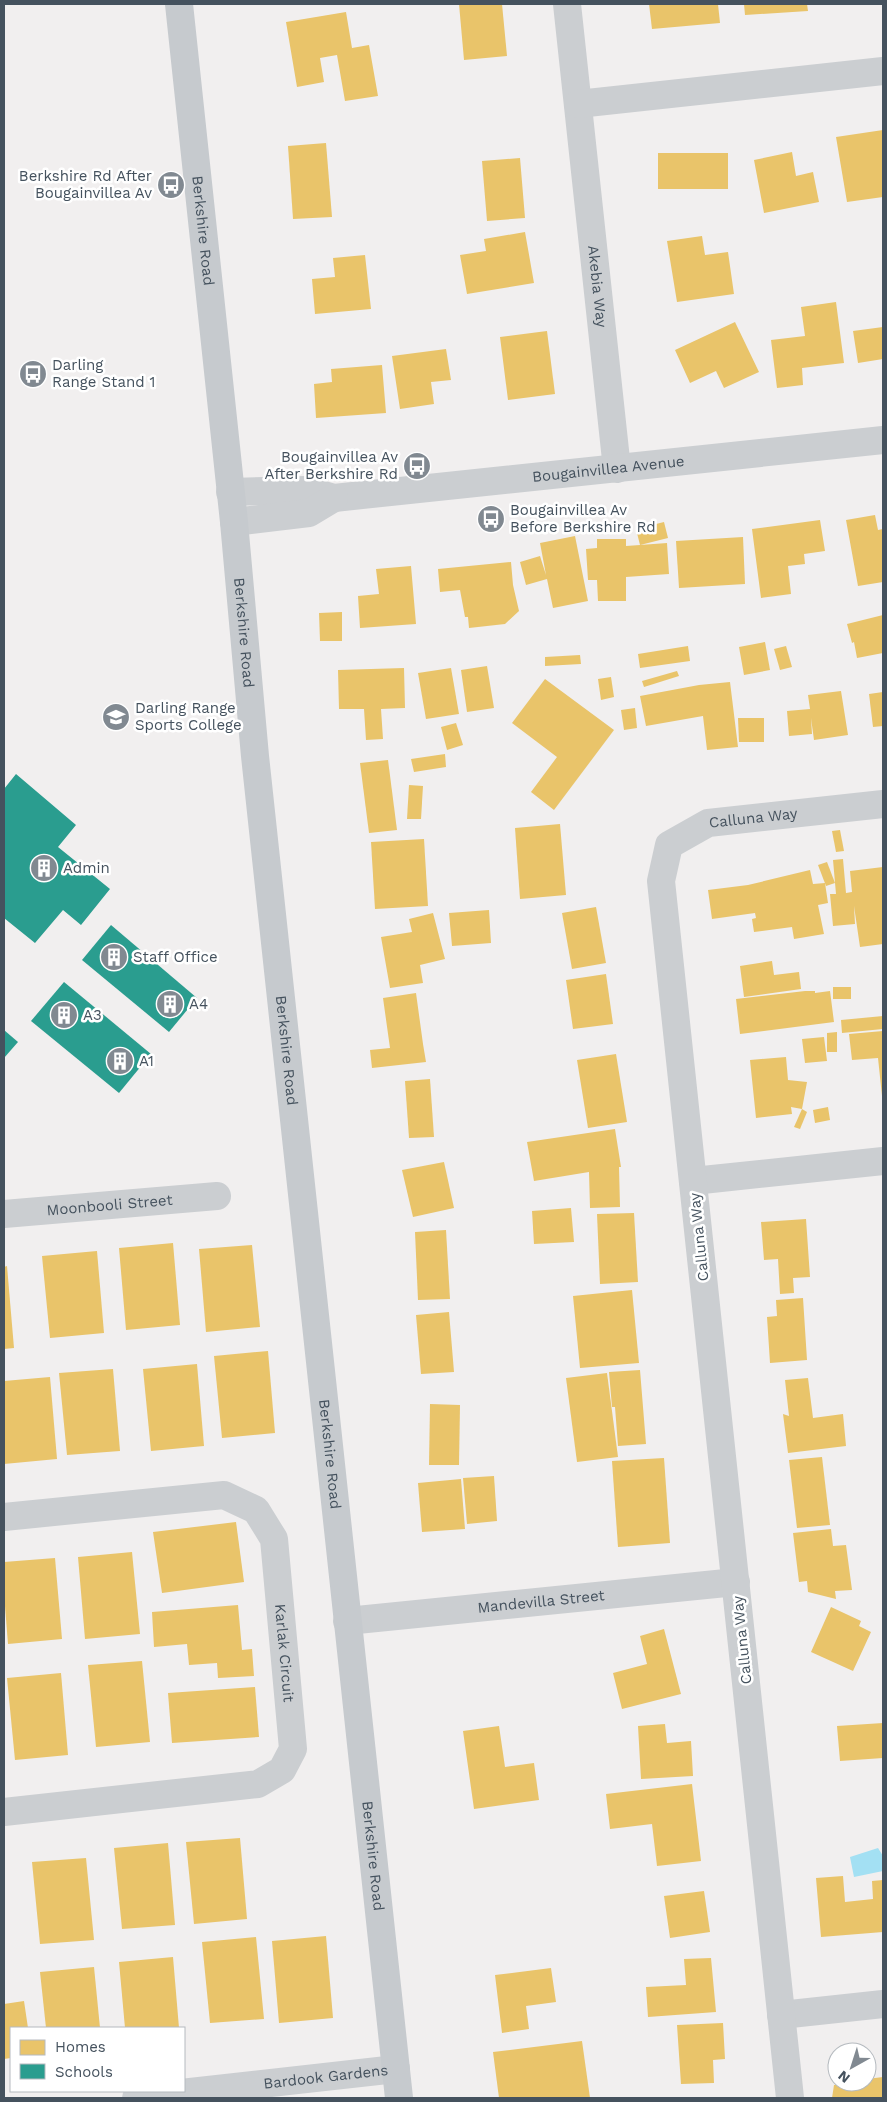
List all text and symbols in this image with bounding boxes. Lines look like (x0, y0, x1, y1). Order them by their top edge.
place label: Berkshire Rd After Bougainvillea Av (19, 167, 152, 202)
bus stop icon: Berkshire Rd After Bougainvillea Av (156, 170, 186, 200)
street label: Berkshire Road (188, 175, 218, 287)
street label: Akebia Way (584, 244, 611, 329)
place label: Darling Range Stand 1 (52, 356, 155, 391)
bus stop icon: Darling Range Stand 1 (18, 359, 48, 389)
place label: Bougainvillea Av After Berkshire Rd (265, 448, 398, 483)
bus stop icon: Bougainvillea Av After Berkshire Rd (402, 451, 432, 481)
street label: Bougainvillea Avenue (531, 452, 685, 486)
place label: Bougainvillea Av Before Berkshire Rd (510, 501, 656, 536)
bus stop icon: Bougainvillea Av Before Berkshire Rd (476, 504, 506, 534)
street label: Berkshire Road (230, 577, 258, 688)
place label: Darling Range Sports College (135, 699, 242, 734)
school or university icon: Darling Range Sports College (101, 702, 131, 732)
street label: Calluna Way (708, 804, 799, 832)
building icon: Admin (29, 853, 59, 883)
place label: Admin (63, 859, 110, 877)
building icon: Staff Office (99, 942, 129, 972)
place label: Staff Office (133, 948, 218, 966)
building icon: A4 (155, 989, 185, 1019)
place label: A4 (189, 995, 208, 1013)
street label: Berkshire Road (272, 995, 301, 1106)
building icon: A3 (49, 1000, 79, 1030)
place label: A3 (83, 1006, 102, 1024)
building icon: A1 (105, 1046, 135, 1076)
place label: A1 (139, 1052, 154, 1070)
street label: Moonbooli Street (46, 1191, 174, 1219)
street label: Calluna Way (685, 1192, 713, 1282)
street label: Berkshire Road (315, 1398, 345, 1510)
street label: Mandevilla Street (477, 1586, 606, 1617)
street label: Calluna Way (728, 1595, 756, 1685)
street label: Karlak Circuit (271, 1603, 298, 1704)
street label: Berkshire Road (358, 1800, 388, 1912)
legend (10, 2027, 185, 2092)
text: Homes (55, 2038, 106, 2056)
north arrow (827, 2042, 877, 2092)
street label: Bardook Gardens (262, 2061, 389, 2093)
text: Schools (55, 2063, 113, 2081)
text: N (835, 2068, 853, 2087)

